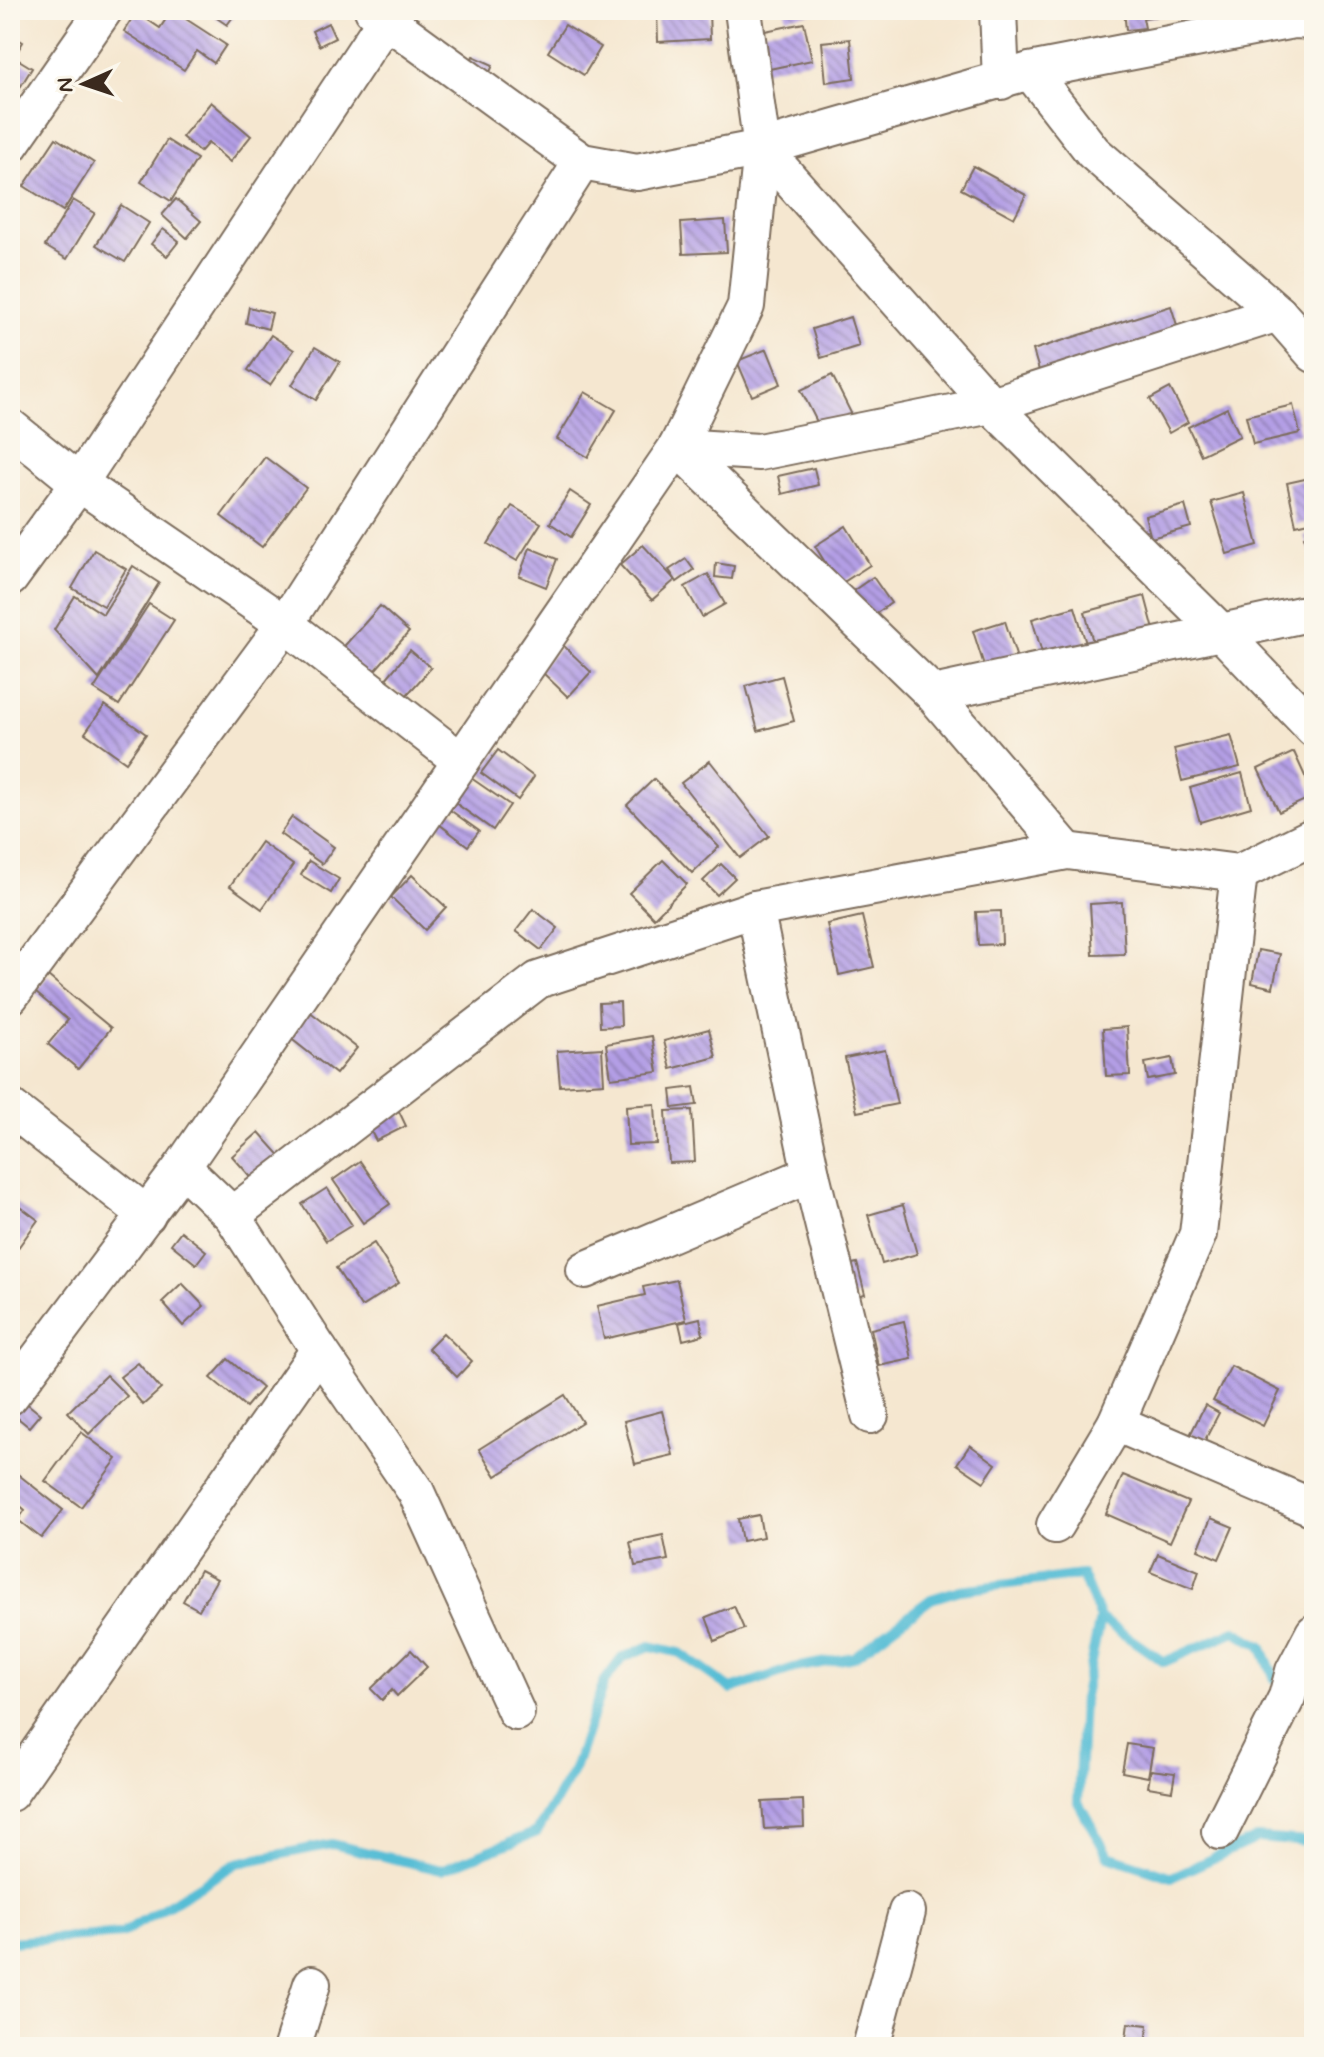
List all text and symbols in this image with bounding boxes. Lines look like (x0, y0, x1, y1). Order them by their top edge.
north arrow (44, 44, 124, 124)
text: N (52, 77, 80, 93)

